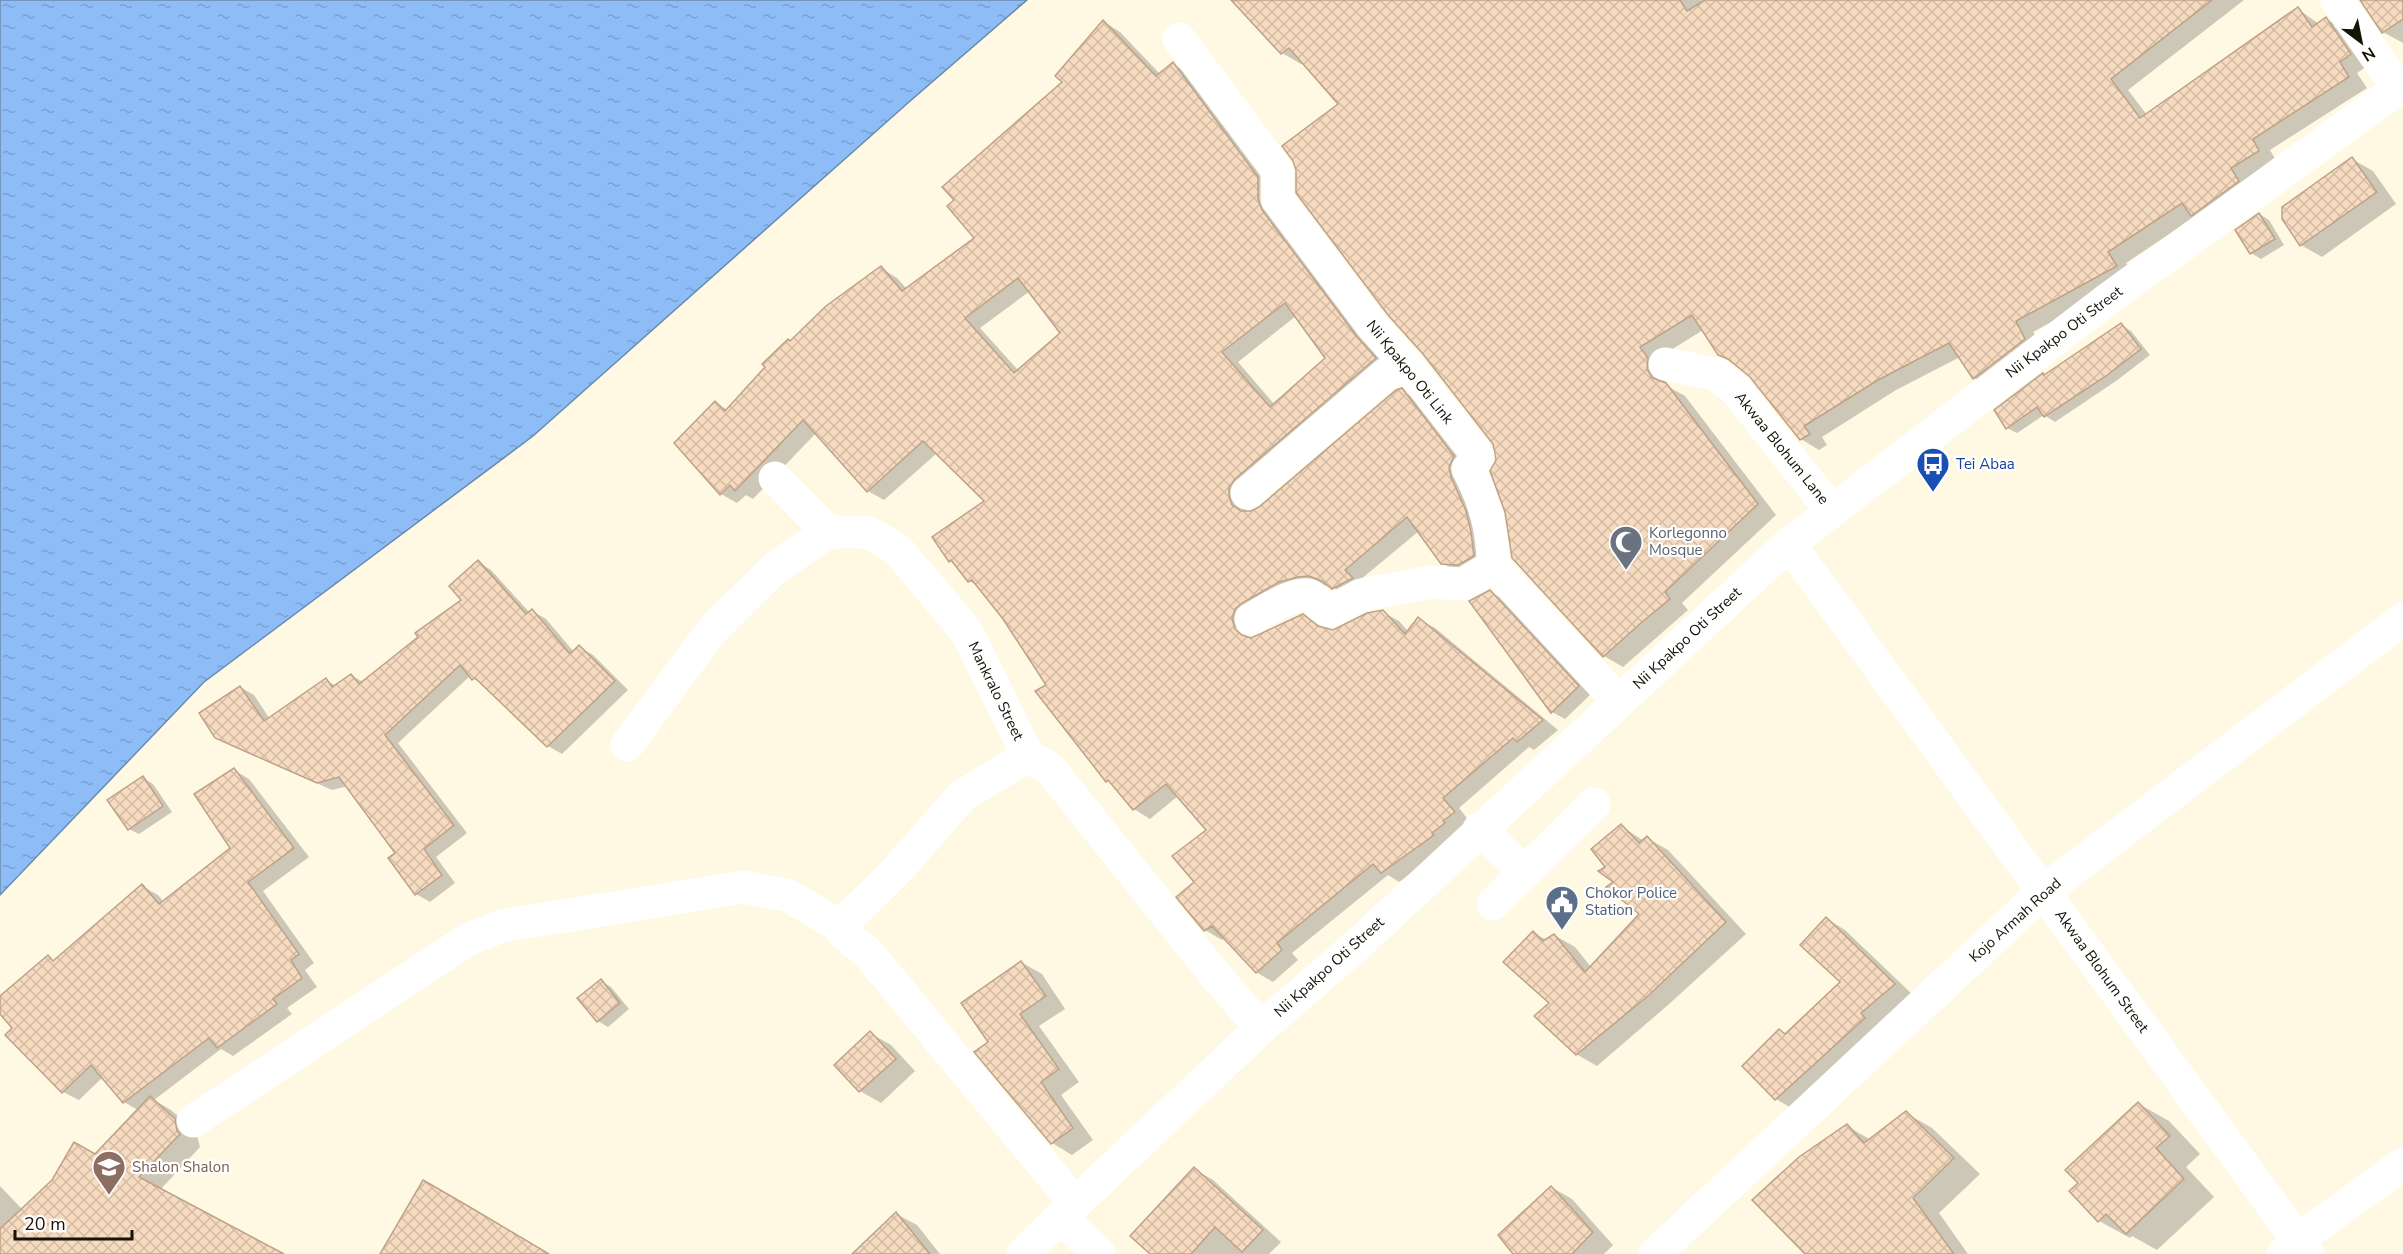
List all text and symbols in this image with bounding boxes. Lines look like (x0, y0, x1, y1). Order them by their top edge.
north arrow (2331, 12, 2391, 72)
text: N (2358, 41, 2379, 66)
street label: Nii Kpakpo Oti Street (2001, 281, 2127, 383)
street label: Nii Kpakpo Oti Link (1362, 316, 1458, 428)
street label: Akwaa Blohum Lane (1730, 388, 1834, 509)
bus stop icon: Tei Abaa (1915, 446, 1951, 493)
place label: Tei Abaa (1956, 454, 2015, 474)
place label: Korlegonno Mosque (1649, 523, 1727, 560)
mosque icon: Korlegonno Mosque (1608, 524, 1644, 571)
street label: Nii Kpakpo Oti Street (1628, 582, 1746, 694)
street label: Mankralo Street (963, 638, 1029, 744)
street label: Kojo Armah Road (1965, 873, 2065, 967)
place label: Chokor Police Station (1585, 883, 1677, 920)
public building icon: Chokor Police Station (1544, 884, 1580, 931)
street label: Akwaa Blohum Street (2050, 905, 2154, 1037)
street label: Nii Kpakpo Oti Street (1270, 912, 1389, 1022)
school or university icon: Shalon Shalon (91, 1149, 127, 1196)
place label: Shalon Shalon (132, 1157, 230, 1177)
scale bar (15, 1203, 132, 1241)
text: 20 m (24, 1212, 66, 1236)

